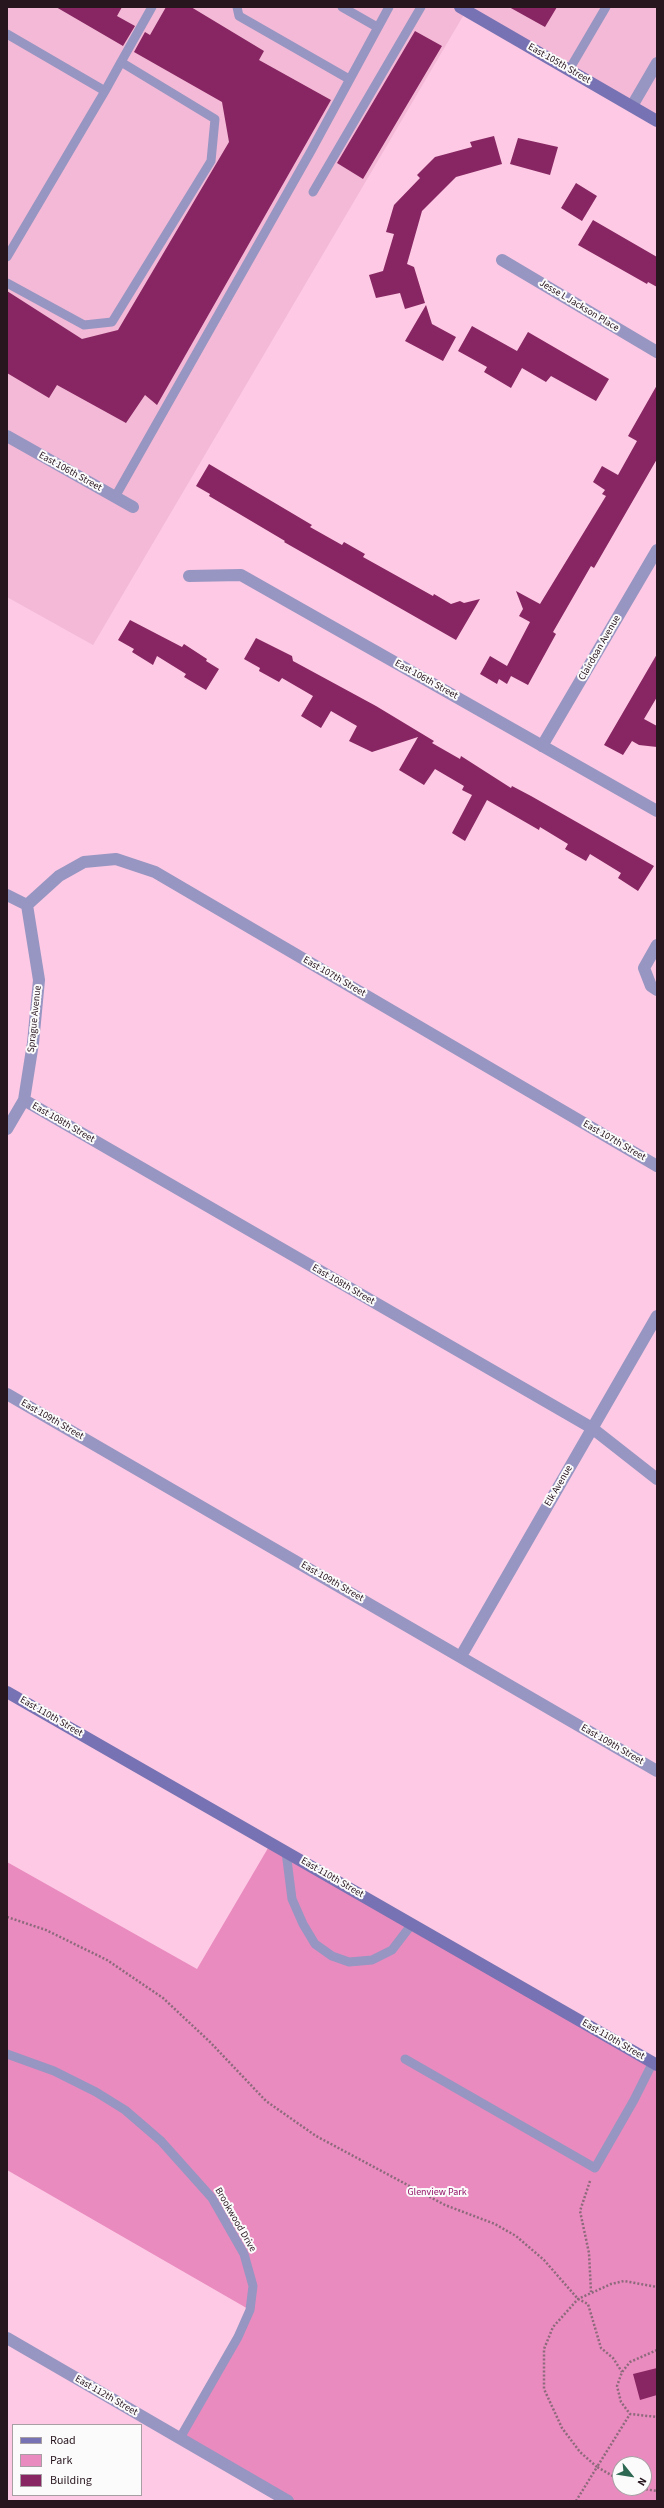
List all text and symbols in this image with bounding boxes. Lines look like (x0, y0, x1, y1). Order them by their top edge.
street label: East 105th Street (525, 41, 593, 87)
street label: Jesse L Jackson Place (537, 277, 621, 335)
street label: East 106th Street (36, 450, 104, 494)
street label: Clairdoan Avenue (576, 613, 624, 683)
street label: East 106th Street (392, 658, 460, 702)
street label: East 107th Street (300, 954, 368, 1000)
street label: Sprague Avenue (26, 985, 44, 1053)
street label: East 108th Street (29, 1100, 97, 1146)
street label: East 107th Street (580, 1118, 648, 1164)
street label: East 108th Street (309, 1262, 377, 1308)
street label: East 109th Street (18, 1397, 86, 1443)
street label: Elk Avenue (542, 1463, 576, 1509)
street label: East 109th Street (298, 1559, 366, 1605)
street label: East 110th Street (17, 1694, 85, 1740)
street label: East 109th Street (578, 1722, 646, 1768)
street label: East 110th Street (298, 1855, 366, 1901)
street label: East 110th Street (579, 2017, 647, 2063)
street label: Brookwood Drive (212, 2186, 258, 2254)
park label: Glenview Park (407, 2187, 467, 2199)
street label: East 112th Street (72, 2373, 140, 2419)
legend (12, 2424, 142, 2496)
text: Road (50, 2432, 76, 2449)
text: Park (50, 2452, 72, 2469)
north arrow (612, 2456, 652, 2496)
text: Building (50, 2472, 92, 2489)
text: N (634, 2475, 650, 2489)

